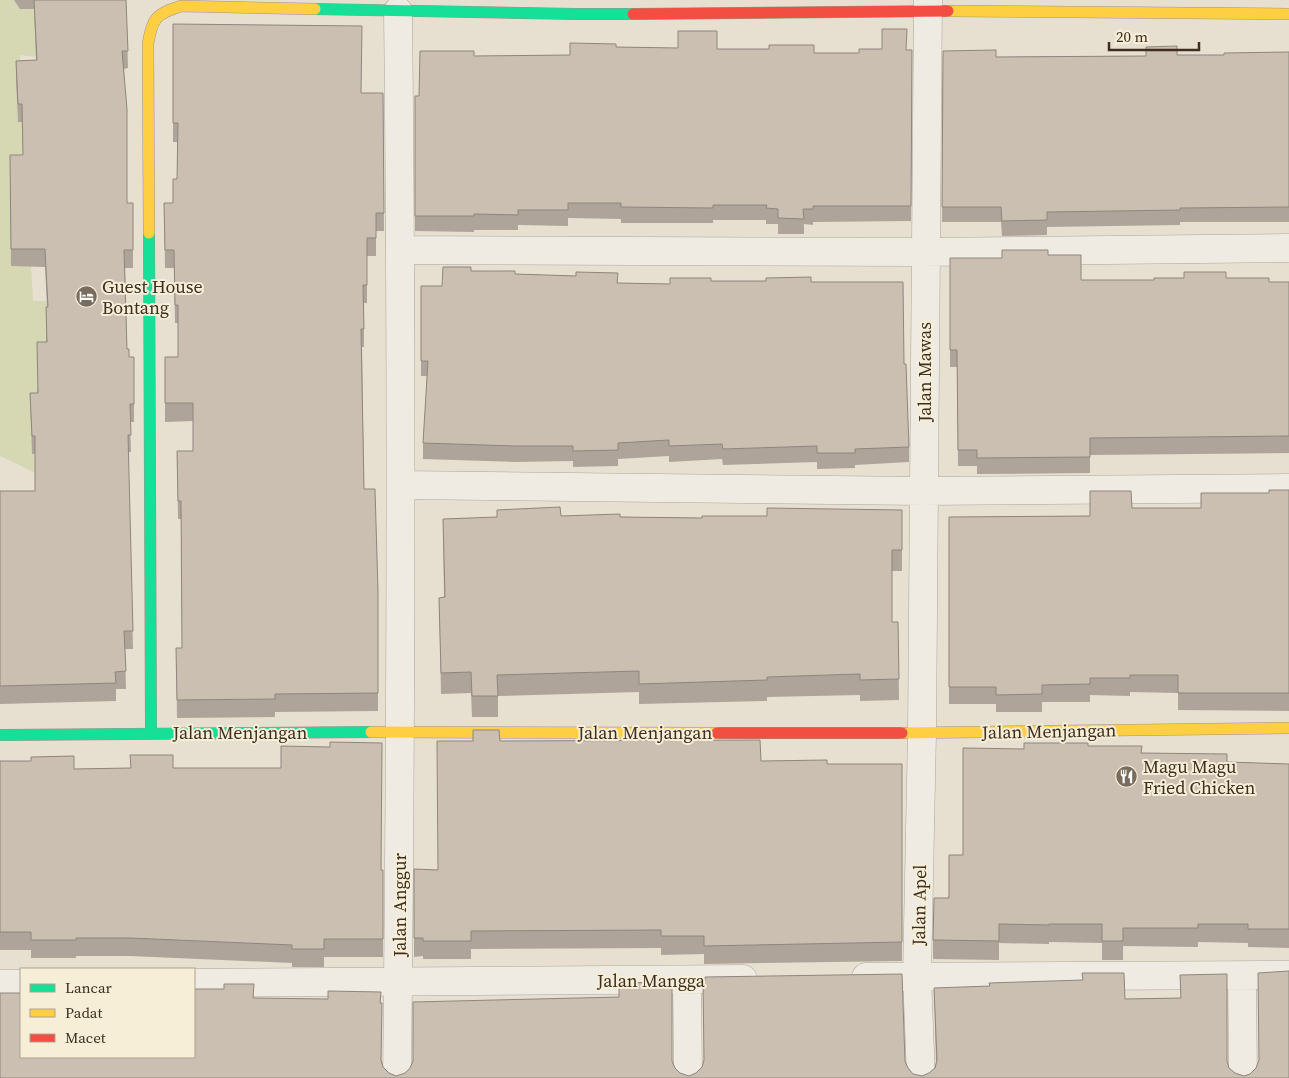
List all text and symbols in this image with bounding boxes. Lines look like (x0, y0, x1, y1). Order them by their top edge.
scale bar (1109, 20, 1199, 52)
text: 20 m (1116, 26, 1148, 47)
place label: Guest House Bontang (102, 274, 203, 320)
hotel icon: Guest House Bontang (74, 284, 98, 308)
street label: Jalan Mawas (912, 322, 937, 423)
street label: Jalan Menjangan (980, 717, 1117, 745)
street label: Jalan Menjangan (172, 720, 307, 745)
street label: Jalan Menjangan (577, 720, 712, 745)
place label: Magu Magu Fried Chicken (1143, 754, 1255, 800)
restaurant icon: Magu Magu Fried Chicken (1115, 764, 1139, 788)
street label: Jalan Anggur (387, 853, 412, 958)
street label: Jalan Apel (906, 864, 932, 947)
legend (20, 968, 195, 1058)
street label: Jalan Mangga (596, 968, 706, 993)
text: Lancar (65, 977, 112, 998)
text: Padat (65, 1002, 102, 1023)
text: Macet (65, 1027, 106, 1048)

